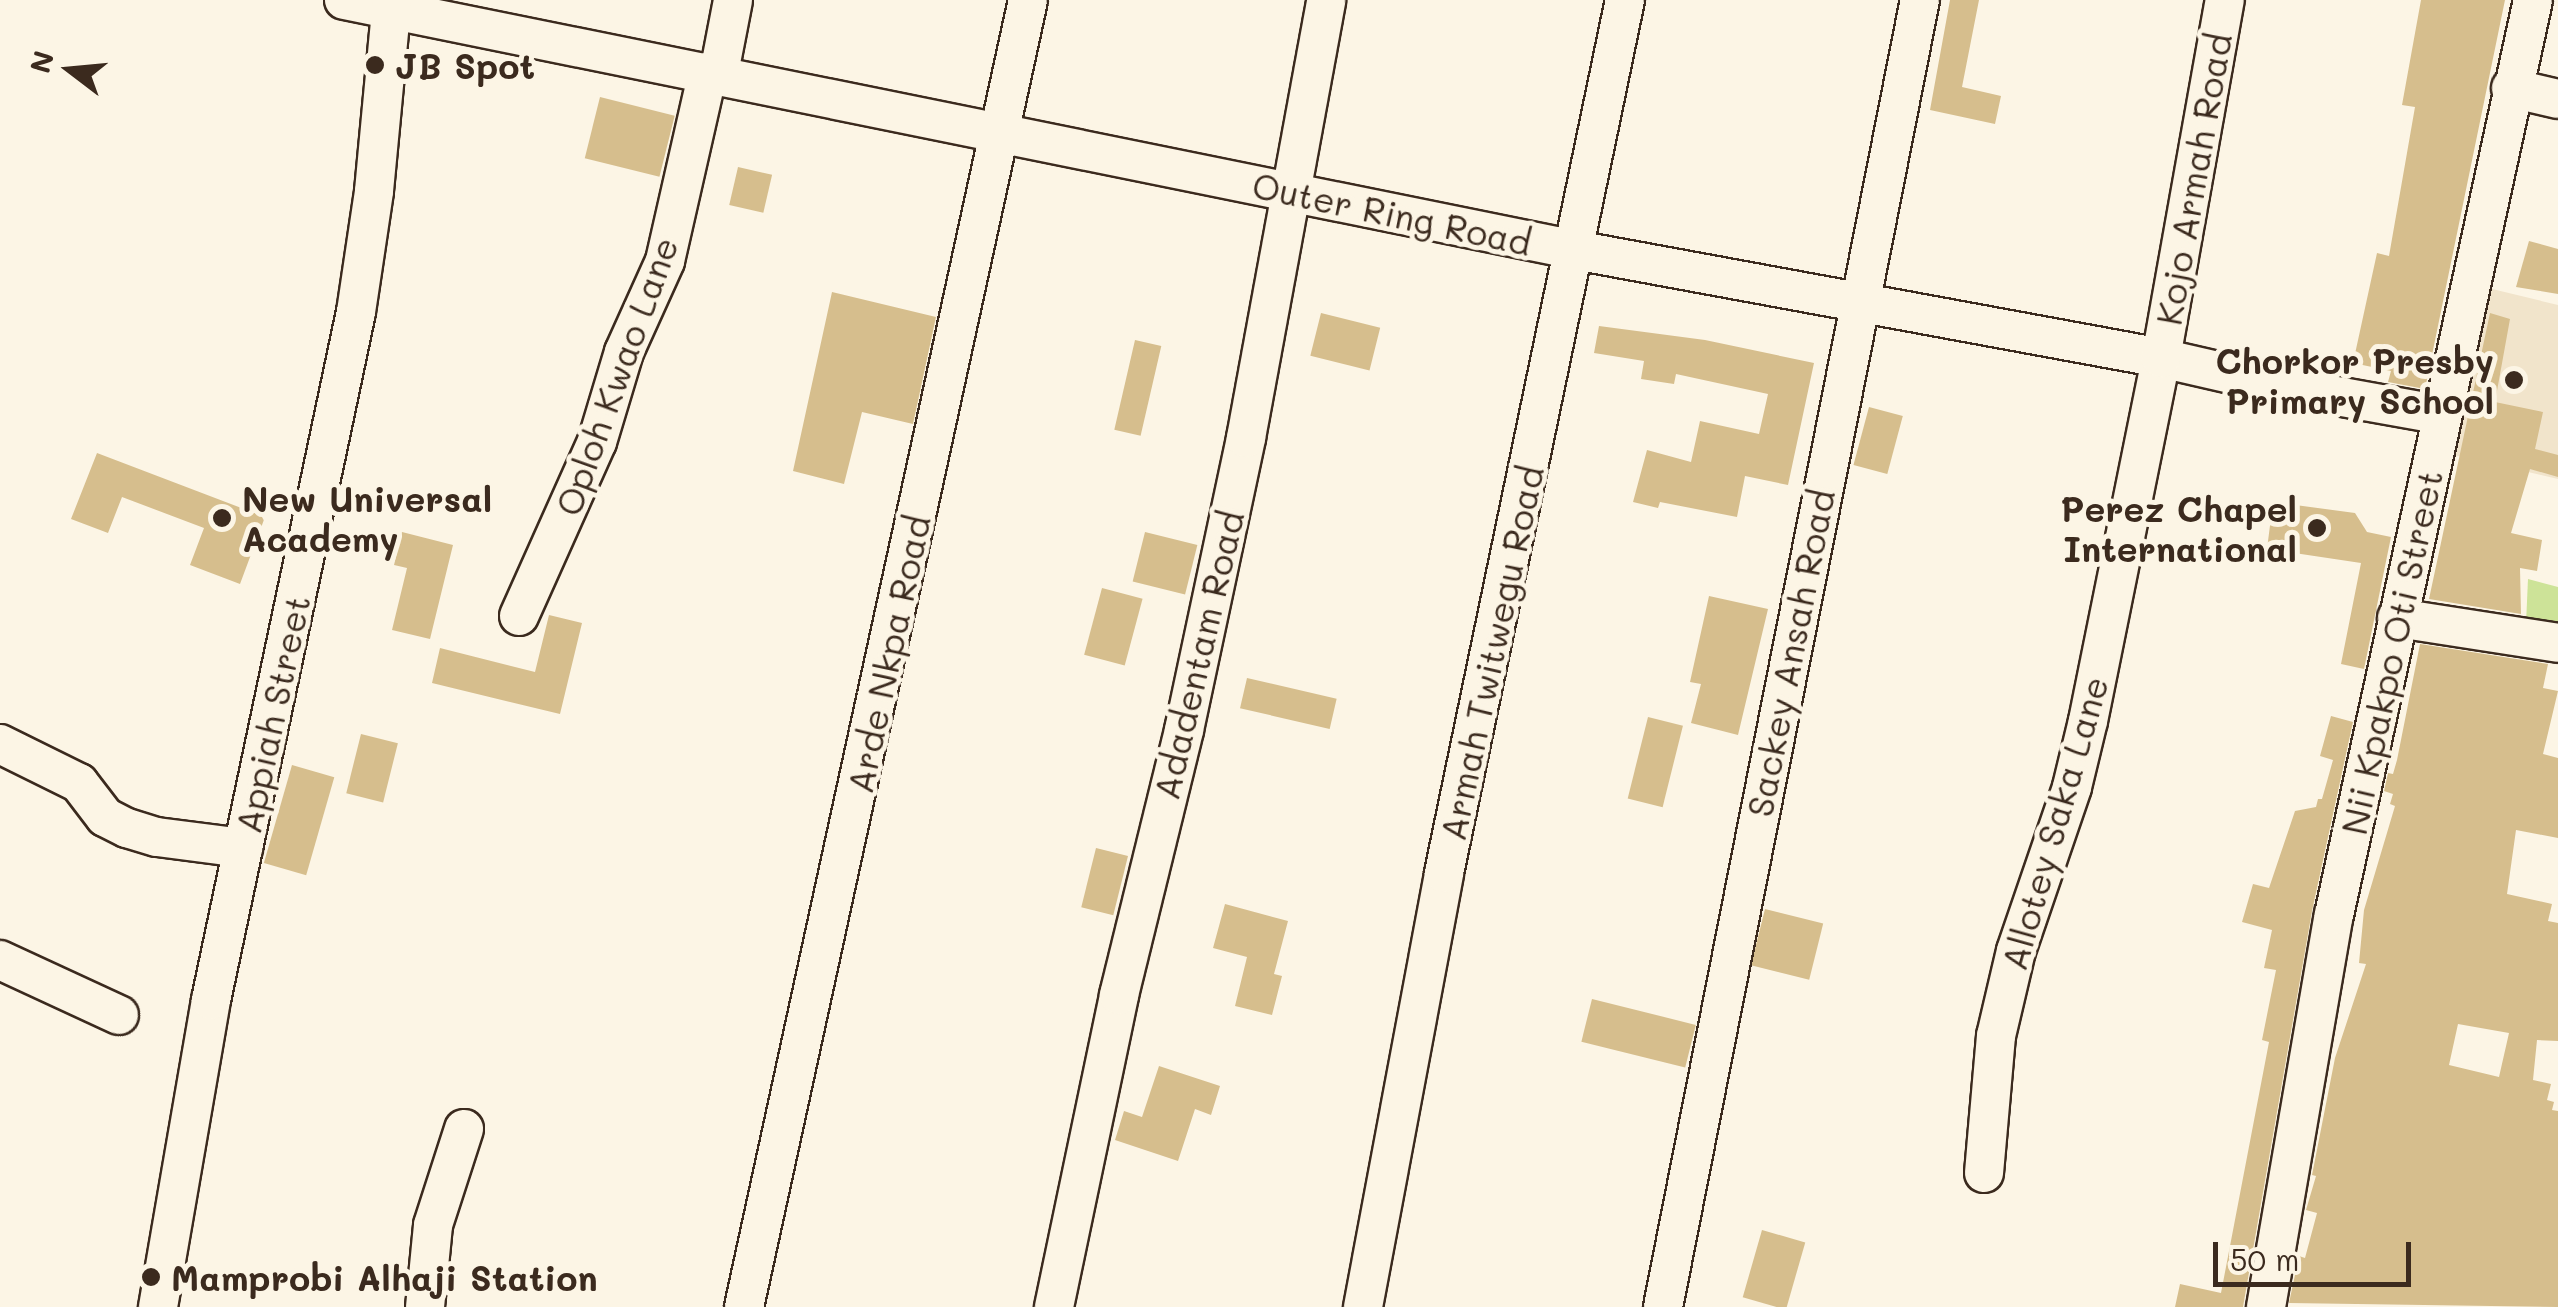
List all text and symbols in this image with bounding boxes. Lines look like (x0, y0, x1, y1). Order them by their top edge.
north arrow (20, 20, 120, 120)
street label: Kojo Armah Road (2147, 30, 2239, 328)
place label: JB Spot (395, 44, 535, 86)
text: N (21, 47, 61, 77)
marker: JB Spot (364, 54, 386, 76)
street label: Outer Ring Road (1249, 163, 1535, 263)
street label: Oploh Kwao Lane (546, 231, 686, 521)
place label: Chorkor Presby Primary School (2215, 339, 2494, 421)
marker: Chorkor Presby Primary School (2503, 369, 2525, 391)
street label: Armah Twitwegu Road (1431, 462, 1551, 844)
street label: Nii Kpakpo Oti Street (2332, 466, 2450, 838)
place label: New Universal Academy (242, 477, 492, 559)
street label: Sackey Ansah Road (1738, 486, 1842, 820)
place label: Perez Chapel International (2061, 487, 2297, 569)
marker: New Universal Academy (211, 507, 233, 529)
street label: Adadentam Road (1144, 507, 1252, 803)
street label: Arde Nkpa Road (838, 511, 938, 797)
marker: Perez Chapel International (2306, 517, 2328, 539)
street label: Appiah Street (226, 591, 318, 837)
street label: Allotey Saka Lane (1992, 671, 2116, 975)
scale bar (2218, 1222, 2416, 1284)
text: 50 m (2230, 1239, 2300, 1279)
place label: Mamprobi Alhaji Station (171, 1256, 598, 1298)
marker: Mamprobi Alhaji Station (140, 1266, 162, 1288)

